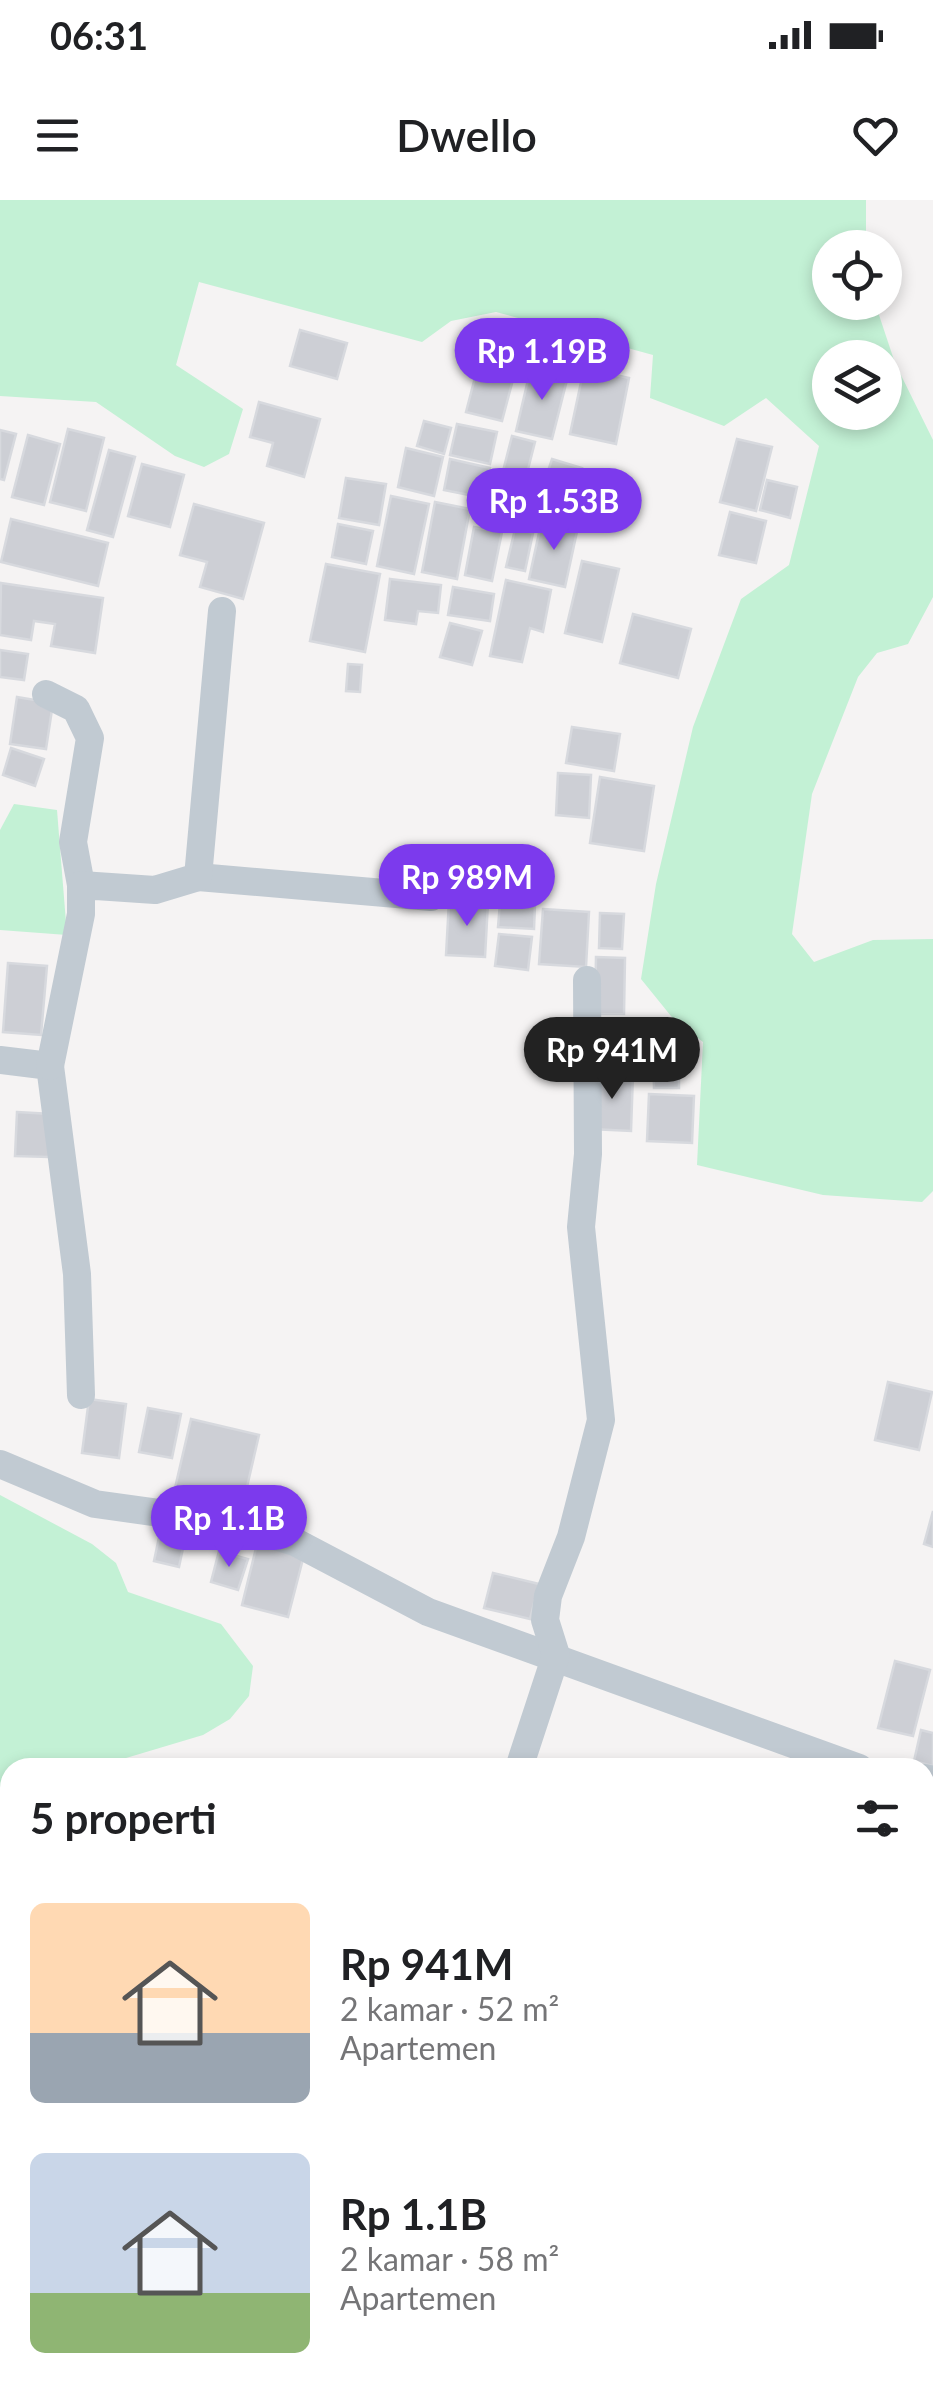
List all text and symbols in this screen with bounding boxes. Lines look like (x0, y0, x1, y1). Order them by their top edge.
text: 06:31 (50, 12, 148, 58)
icon: menu (30, 108, 85, 163)
text: Dwello (396, 108, 537, 162)
icon: heart (848, 108, 903, 163)
map controls (812, 230, 902, 430)
button: locate (812, 230, 902, 320)
pin: Rp 1.19B (439, 318, 645, 403)
text: Rp 1.19B (477, 331, 607, 370)
button: layers (812, 340, 902, 430)
pin: Rp 1.53B (451, 468, 657, 553)
text: Rp 1.53B (489, 481, 619, 520)
pin: Rp 989M (375, 844, 559, 929)
text: Rp 989M (401, 857, 533, 896)
pin: Rp 941M (520, 1017, 704, 1102)
text: Rp 941M (546, 1030, 678, 1069)
pin: Rp 1.1B (137, 1485, 321, 1570)
text: Rp 1.1B (173, 1498, 285, 1537)
icon: filters (850, 1791, 905, 1846)
text: 5 properti (30, 1793, 217, 1843)
text: Rp 941M (340, 1939, 514, 1989)
icon: home (110, 1943, 230, 2063)
text: 2 kamar · 52 m² (340, 1989, 559, 2028)
text: Apartemen (340, 2028, 496, 2067)
text: Rp 1.1B (340, 2189, 487, 2239)
icon: home (110, 2193, 230, 2313)
text: 2 kamar · 58 m² (340, 2239, 559, 2278)
text: Apartemen (340, 2278, 496, 2317)

